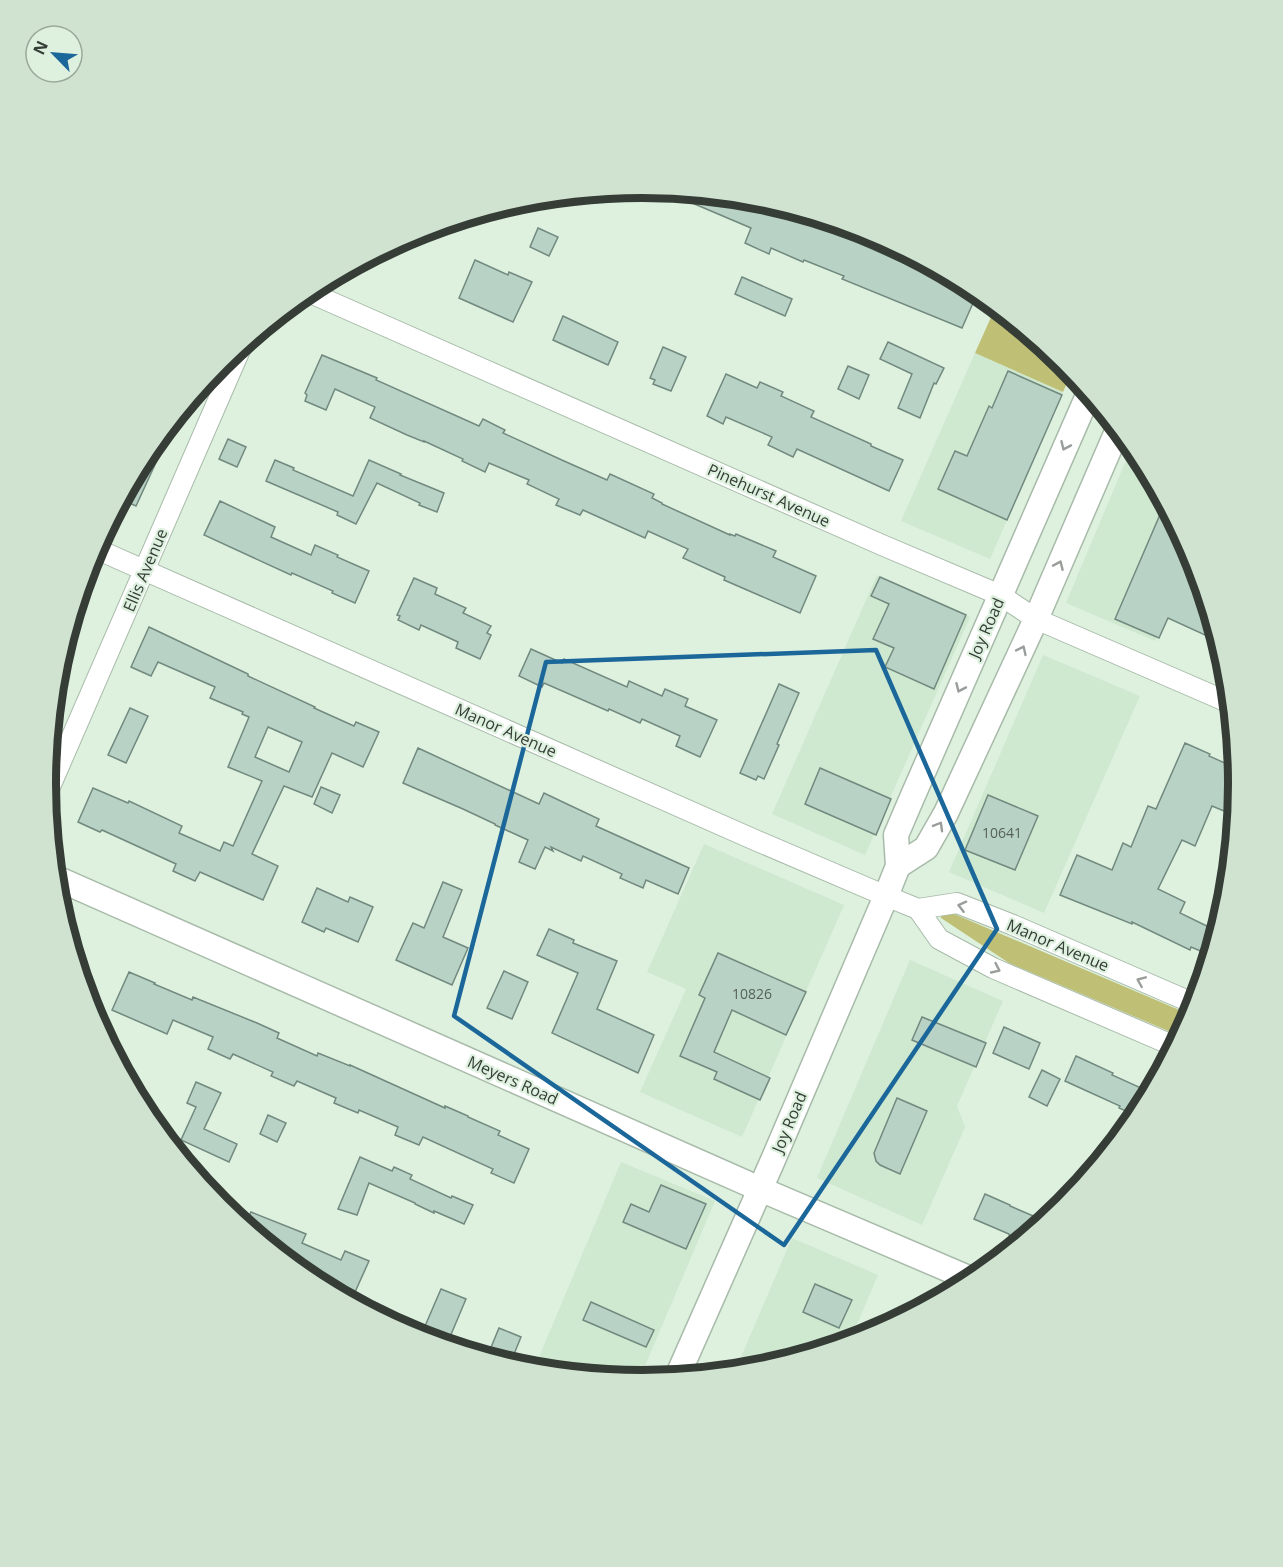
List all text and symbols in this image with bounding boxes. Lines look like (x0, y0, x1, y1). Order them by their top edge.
north arrow (24, 24, 84, 84)
text: N (28, 37, 53, 58)
one-way arrow (1060, 440, 1072, 451)
street label: Pinehurst Avenue (704, 458, 834, 532)
street label: Ellis Avenue (118, 525, 172, 615)
one-way arrow (1052, 561, 1064, 572)
street label: Joy Road (962, 594, 1009, 664)
one-way arrow (1014, 645, 1026, 656)
one-way arrow (955, 681, 967, 692)
street label: Manor Avenue (452, 698, 560, 762)
one-way arrow (932, 822, 943, 832)
house number: 10641 (982, 823, 1022, 842)
one-way arrow (957, 901, 967, 914)
street label: Manor Avenue (1003, 914, 1113, 976)
one-way arrow (989, 961, 1000, 973)
one-way arrow (1137, 976, 1148, 988)
house number: 10826 (732, 984, 772, 1003)
street label: Meyers Road (464, 1050, 562, 1110)
street label: Joy Road (766, 1088, 812, 1158)

